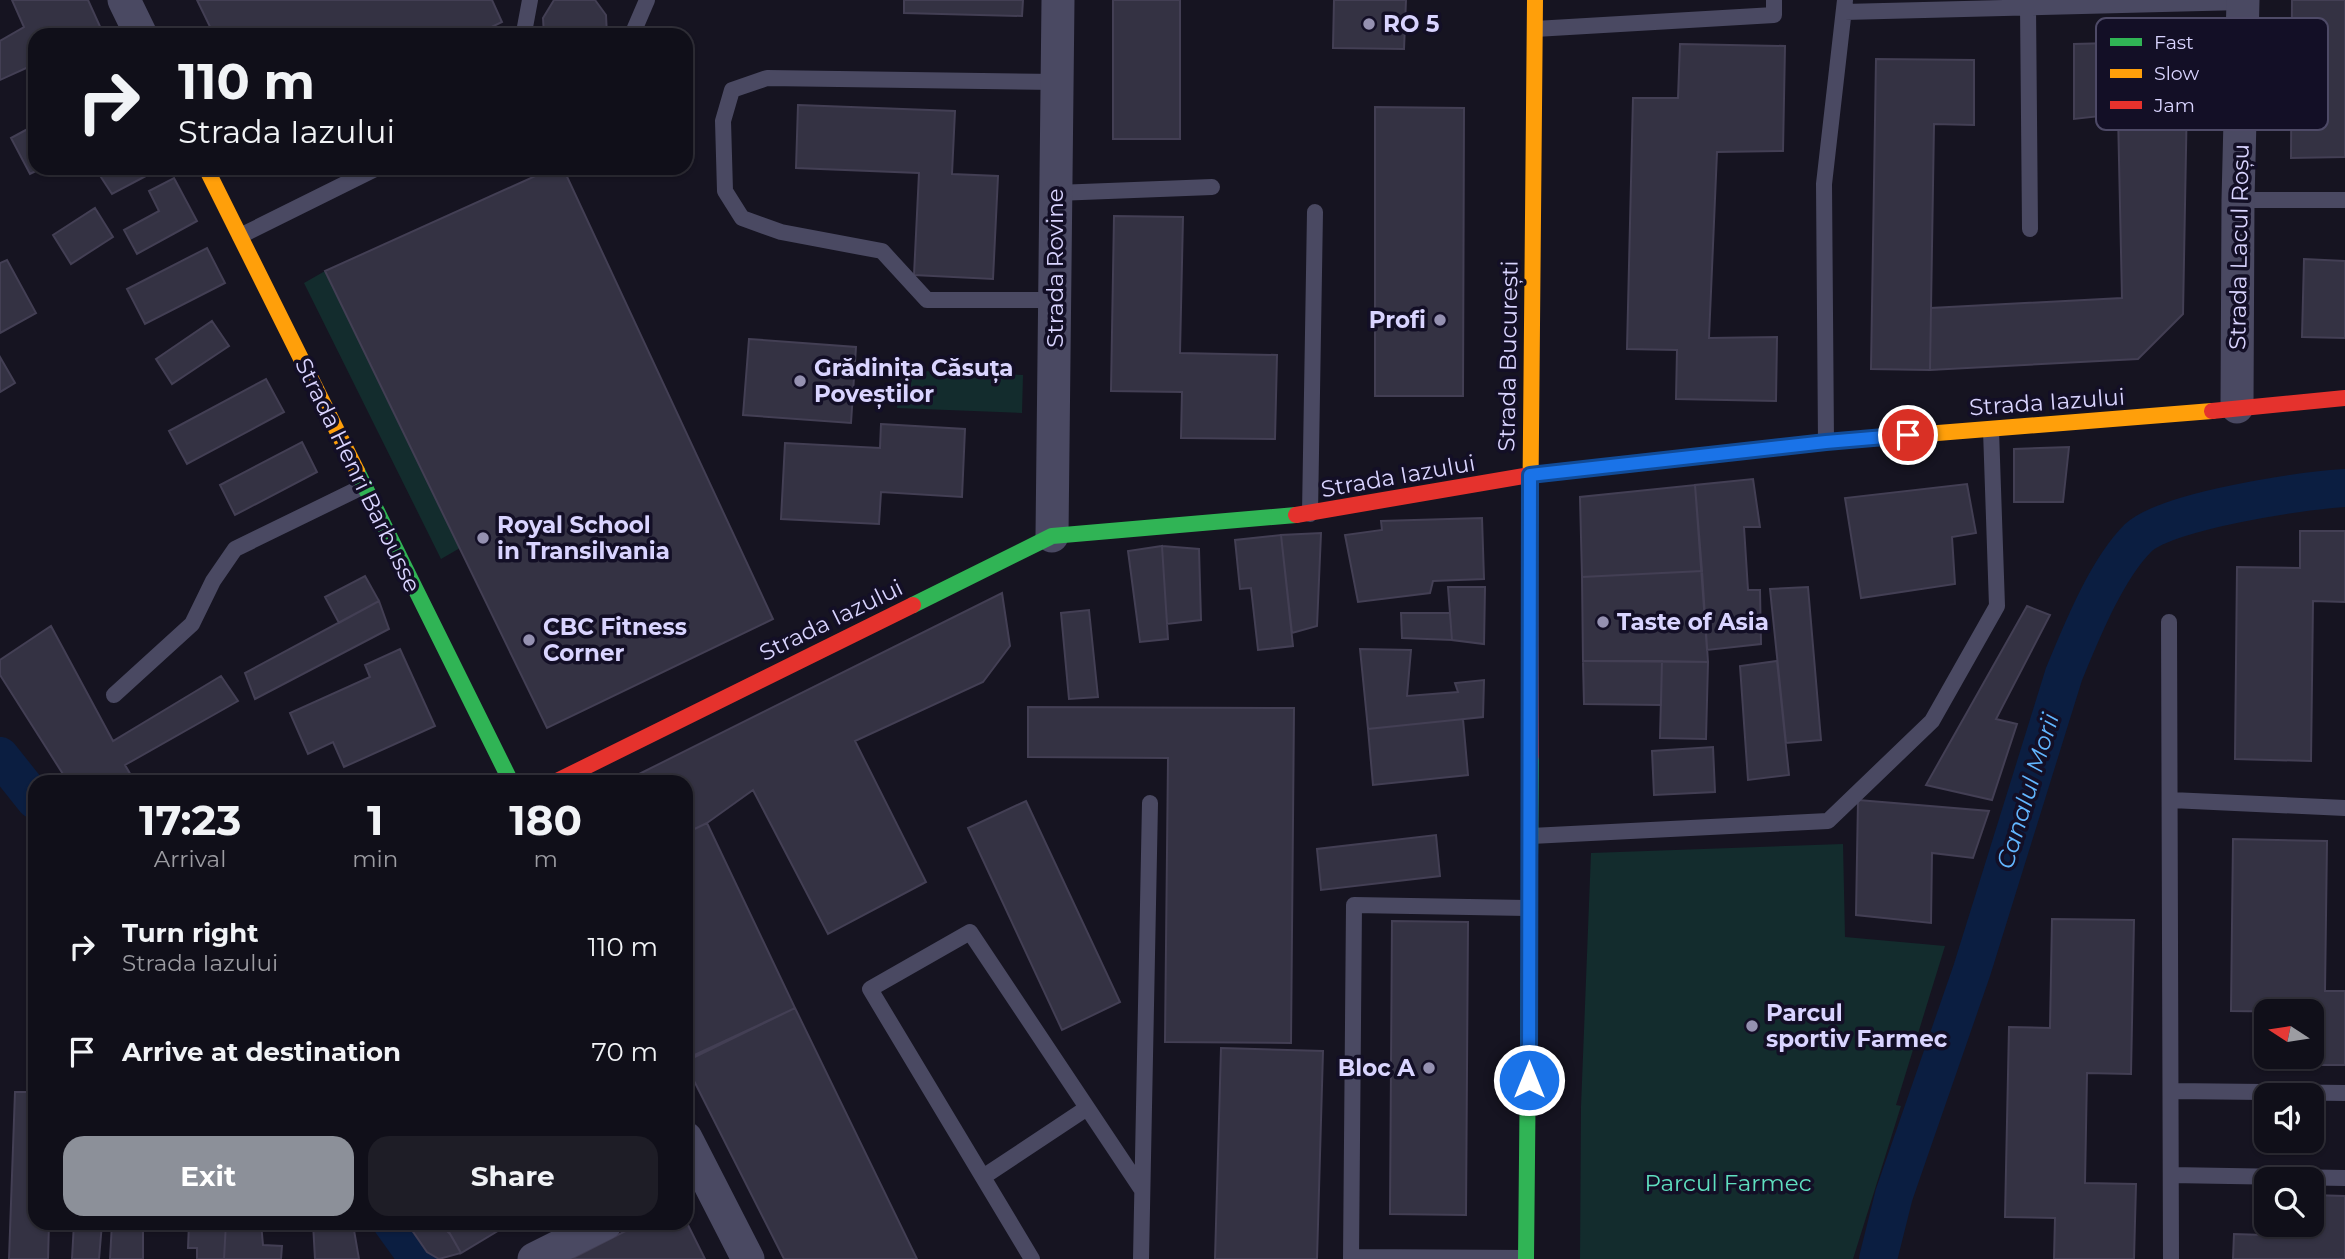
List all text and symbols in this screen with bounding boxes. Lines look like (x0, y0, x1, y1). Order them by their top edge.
place label: RO 5 (1383, 10, 1440, 38)
marker: RO 5 (1361, 16, 1377, 32)
legend (2096, 18, 2328, 130)
text: Fast (2154, 31, 2194, 54)
text: 110 m (178, 52, 315, 111)
icon: right (63, 56, 154, 147)
text: Slow (2154, 62, 2199, 85)
text: Jam (2153, 94, 2195, 117)
text: Strada Iazului (178, 112, 395, 151)
street label: Strada Lacul Roșu (2223, 144, 2255, 350)
street label: Strada Rovine (1041, 188, 1069, 348)
street label: Strada București (1492, 260, 1524, 452)
place label: Profi (1369, 306, 1426, 334)
marker: Profi (1432, 312, 1448, 328)
street label: Strada Henri Barbusse (289, 353, 427, 597)
place label: Grădinița Căsuța Poveștilor (814, 354, 1014, 409)
marker: Grădinița Căsuța Poveștilor (792, 373, 808, 389)
street label: Strada Iazului (1968, 383, 2126, 421)
pin (1878, 405, 1938, 465)
icon: arrive (1889, 416, 1927, 454)
street label: Strada Iazului (1319, 449, 1477, 503)
place label: Royal School in Transilvania (497, 511, 670, 565)
marker: Royal School in Transilvania (475, 530, 491, 546)
street label: Strada Iazului (755, 573, 907, 667)
place label: Taste of Asia (1617, 608, 1769, 636)
place label: CBC Fitness Corner (543, 613, 687, 667)
marker: Taste of Asia (1595, 614, 1611, 630)
marker: CBC Fitness Corner (521, 632, 537, 648)
water label: Canalul Morii (1990, 709, 2065, 872)
text: 17:23 (139, 794, 241, 846)
text: 1 (367, 794, 384, 846)
text: 180 (509, 794, 582, 846)
text: Arrival (154, 845, 226, 873)
text: min (352, 845, 398, 873)
text: m (533, 845, 558, 873)
text: Turn right (122, 917, 258, 949)
icon: right (63, 928, 101, 966)
text: 110 m (588, 931, 658, 963)
text: Strada Iazului (122, 949, 278, 977)
place label: Parcul sportiv Farmec (1766, 999, 1948, 1053)
north arrow (2254, 999, 2324, 1069)
map controls (2254, 999, 2324, 1237)
marker: Parcul sportiv Farmec (1744, 1018, 1760, 1034)
icon: arrive (63, 1033, 101, 1071)
text: Arrive at destination (122, 1036, 401, 1068)
text: 70 m (592, 1036, 658, 1068)
position arrow (1492, 1043, 1566, 1117)
place label: Bloc A (1338, 1054, 1415, 1082)
marker: Bloc A (1421, 1060, 1437, 1076)
button: sound (2254, 1083, 2324, 1153)
button: Exit (63, 1136, 354, 1216)
button: Share (368, 1136, 658, 1216)
button: search (2254, 1167, 2324, 1237)
park label: Parcul Farmec (1644, 1169, 1812, 1197)

